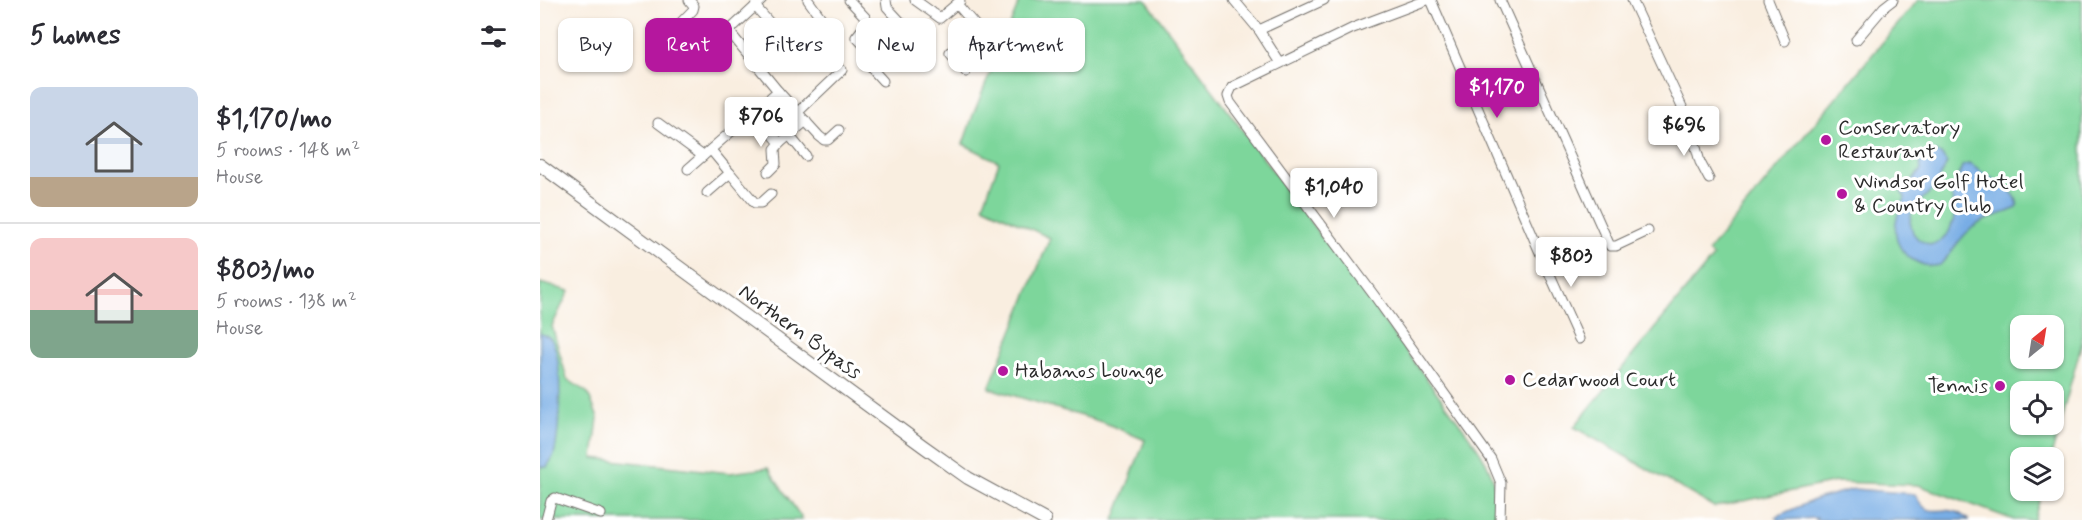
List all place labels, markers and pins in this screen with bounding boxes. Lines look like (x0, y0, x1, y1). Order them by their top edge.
pin: $1,170 (1448, 68, 1546, 119)
pin: $706 (725, 97, 797, 148)
pin: $696 (1648, 106, 1720, 157)
place label: Conservatory Restaurant (1838, 114, 1960, 166)
marker: Conservatory Restaurant (1819, 133, 1833, 147)
pin: $1,040 (1285, 168, 1383, 219)
place label: Windsor Golf Hotel & Country Club (1854, 168, 2024, 220)
marker: Windsor Golf Hotel & Country Club (1835, 187, 1849, 201)
pin: $803 (1535, 237, 1607, 288)
place label: Habanos Lounge (1015, 357, 1164, 385)
marker: Habanos Lounge (996, 364, 1010, 378)
place label: Cedarwood Court (1522, 366, 1676, 394)
place label: Tennis (1928, 372, 1988, 400)
marker: Cedarwood Court (1503, 373, 1517, 387)
marker: Tennis (1993, 379, 2007, 393)

